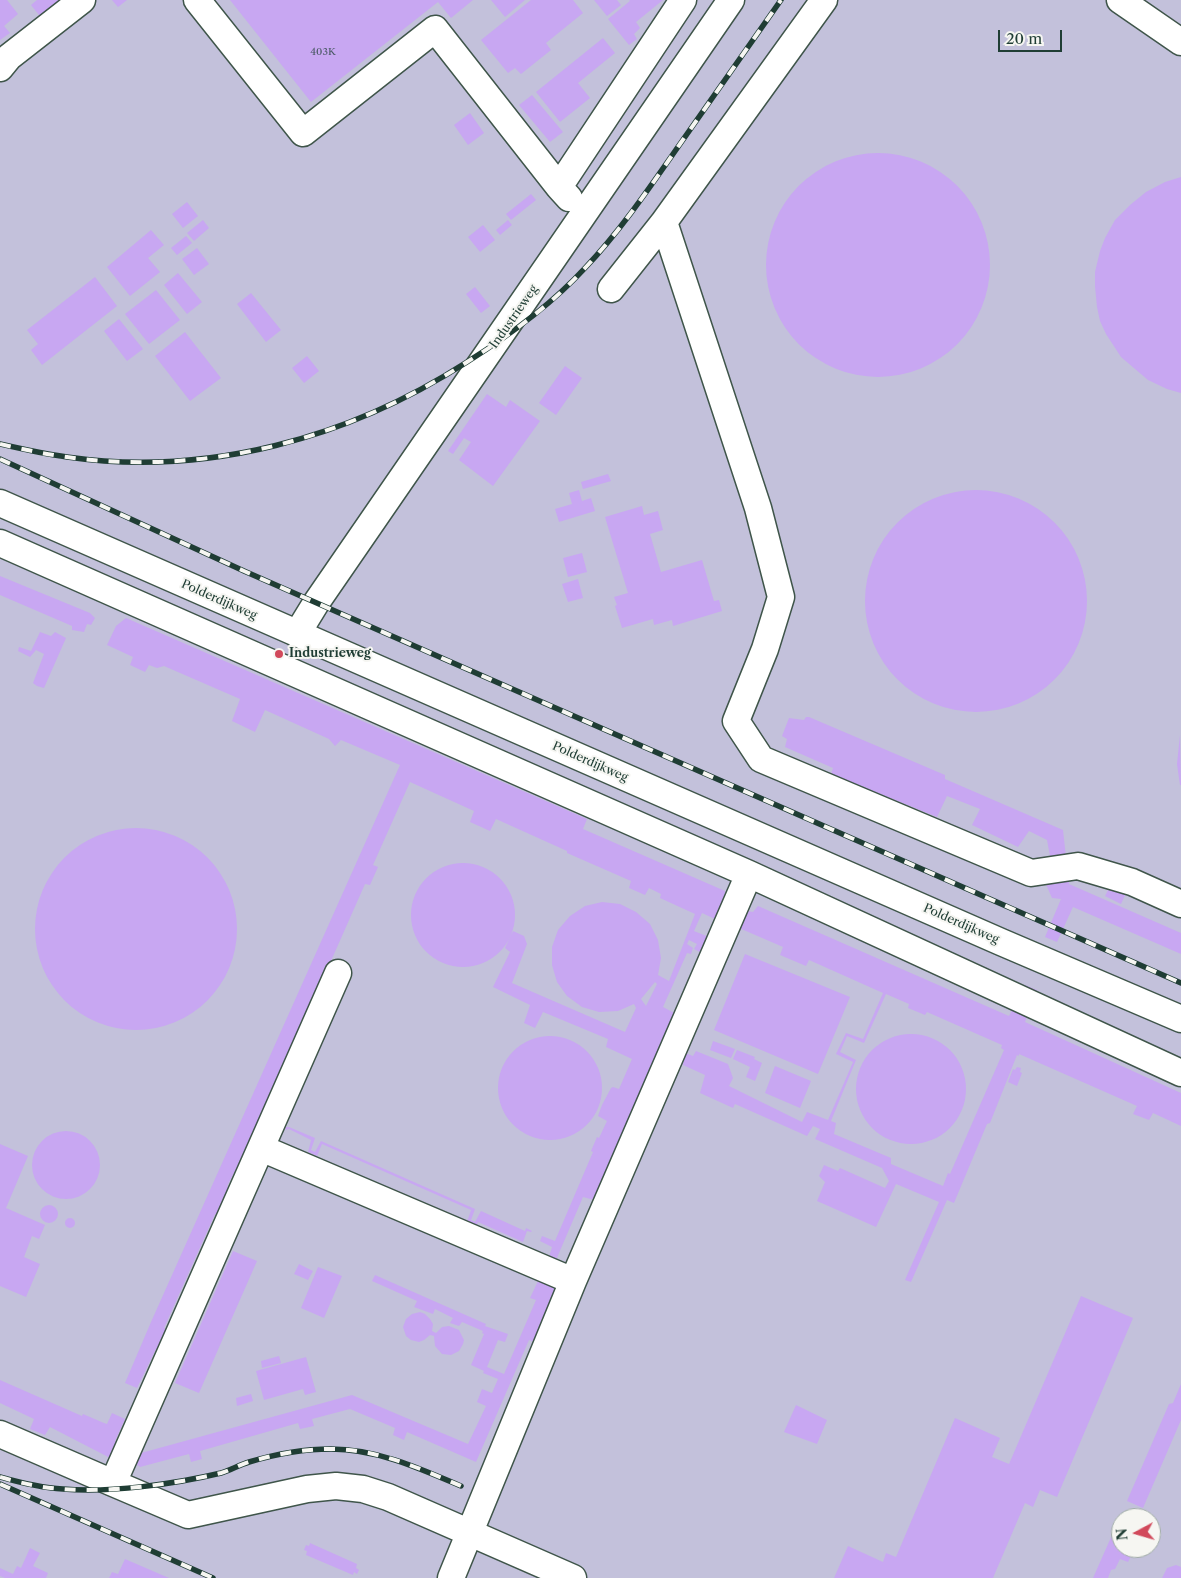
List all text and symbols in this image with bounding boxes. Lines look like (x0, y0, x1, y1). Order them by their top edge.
scale bar (1001, 20, 1065, 52)
text: 20 m (1006, 29, 1042, 48)
house number: 403K (310, 46, 336, 58)
street label: Industrieweg (487, 283, 541, 351)
street label: Polderdijkweg (179, 577, 259, 623)
place label: Industrieweg (289, 647, 371, 661)
marker: Industrieweg (273, 648, 285, 660)
street label: Polderdijkweg (550, 739, 630, 785)
street label: Polderdijkweg (921, 901, 1001, 947)
north arrow (1111, 1508, 1161, 1558)
text: N (1112, 1527, 1132, 1541)

